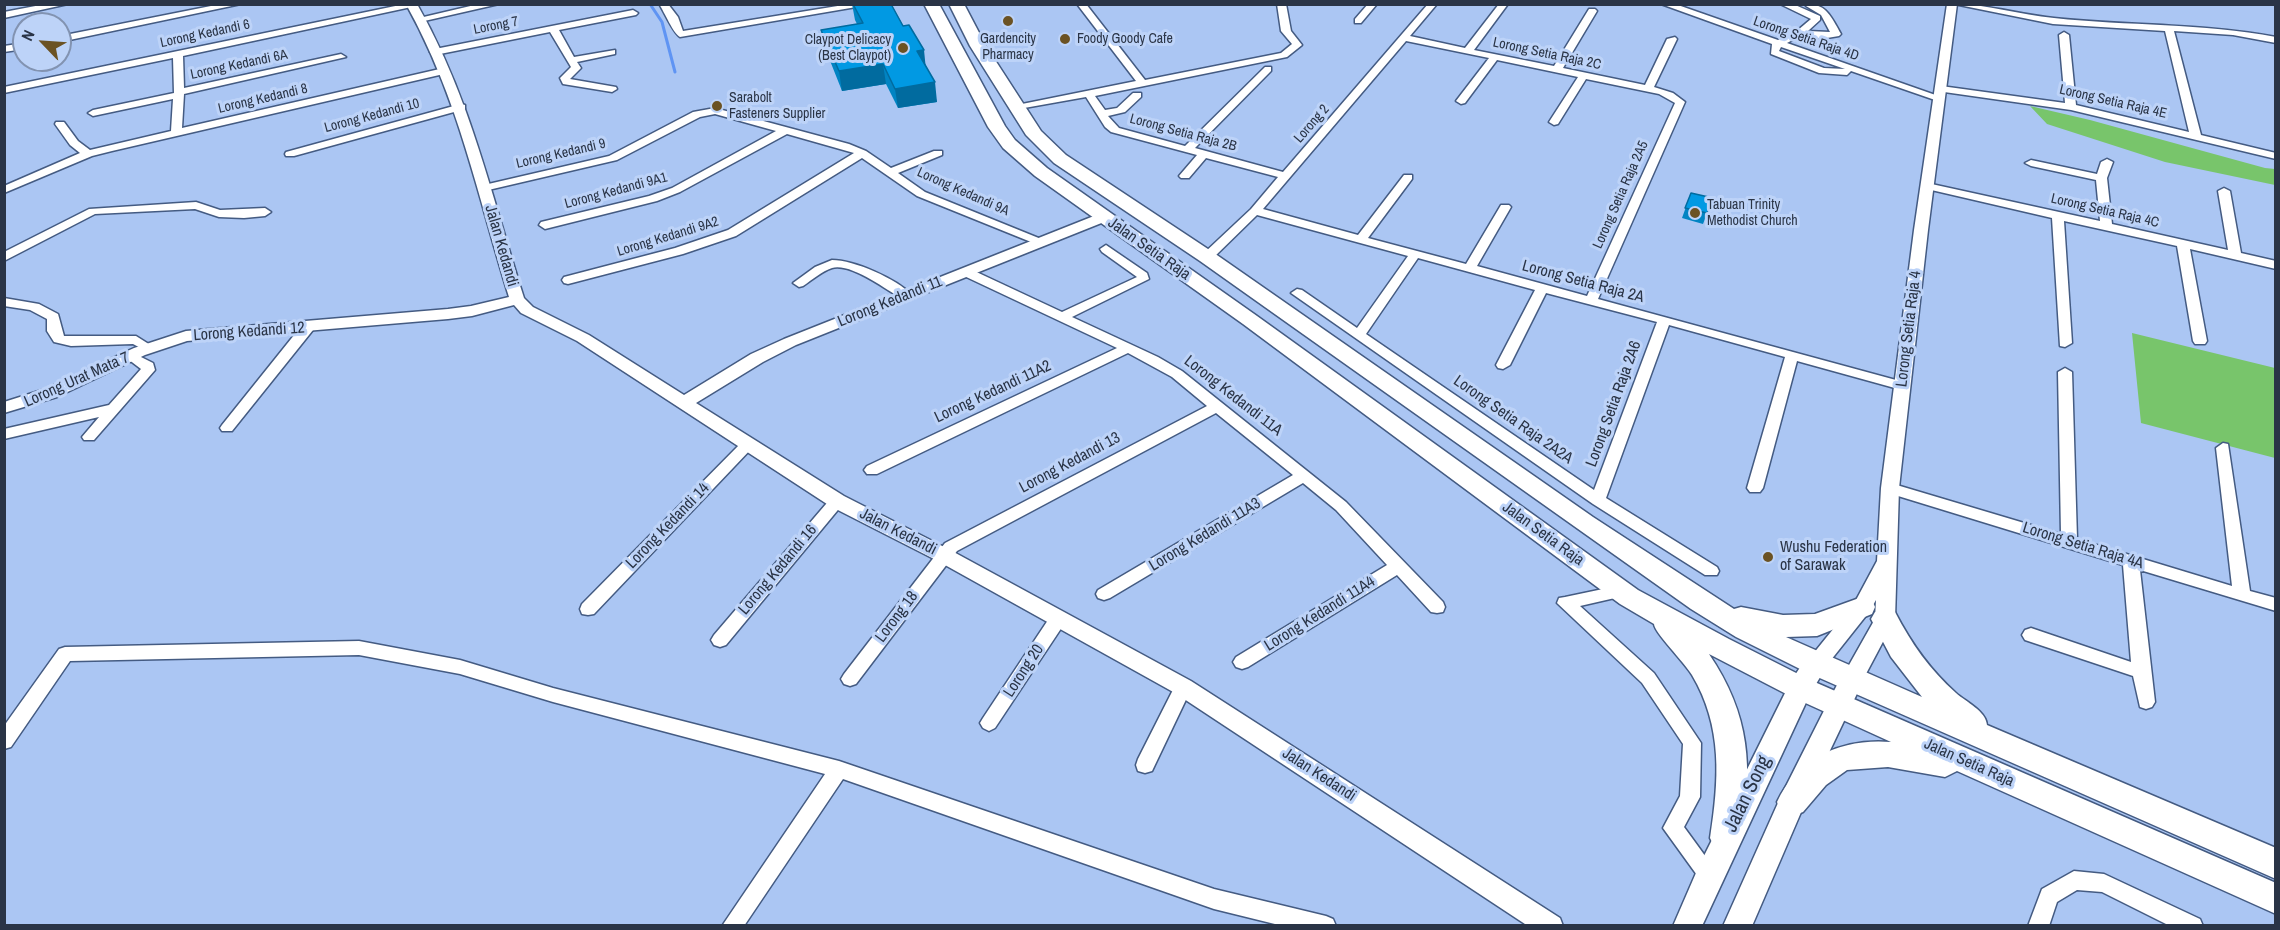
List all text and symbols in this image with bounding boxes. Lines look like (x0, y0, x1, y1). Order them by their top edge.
north arrow (12, 12, 72, 72)
street label: Lorong 7 (472, 13, 520, 39)
street label: Lorong Setia Raja 4D (1751, 13, 1861, 65)
marker: Gardencity Pharmacy (1001, 14, 1015, 28)
street label: Lorong Kedandi 6 (159, 16, 251, 52)
text: N (16, 26, 39, 44)
place label: Gardencity Pharmacy (980, 31, 1036, 63)
place label: Foody Goody Cafe (1077, 31, 1173, 47)
place label: Claypot Delicacy (Best Claypot) (805, 32, 891, 64)
marker: Foody Goody Cafe (1058, 32, 1072, 46)
street label: Lorong Setia Raja 2C (1491, 34, 1603, 74)
marker: Claypot Delicacy (Best Claypot) (896, 41, 910, 55)
street label: Lorong Kedandi 6A (189, 46, 289, 84)
street label: Lorong Kedandi 8 (217, 81, 309, 117)
street label: Lorong Setia Raja 4E (2058, 81, 2168, 123)
place label: Sarabolt Fasteners Supplier (729, 90, 825, 122)
street label: Lorong Kedandi 10 (323, 95, 421, 137)
marker: Sarabolt Fasteners Supplier (710, 99, 724, 113)
street label: Lorong 2 (1291, 101, 1333, 147)
street label: Lorong Setia Raja 2B (1128, 111, 1238, 155)
street label: Lorong Kedandi 9 (515, 136, 607, 172)
street label: Lorong Setia Raja 2A5 (1590, 139, 1652, 251)
street label: Lorong Kedandi 9A (914, 164, 1012, 220)
street label: Lorong Kedandi 9A1 (563, 169, 669, 213)
street label: Lorong Setia Raja 4C (2049, 190, 2161, 232)
place label: Tabuan Trinity Methodist Church (1707, 197, 1798, 230)
street label: Jalan Kedandi (480, 203, 522, 289)
marker: Tabuan Trinity Methodist Church (1688, 206, 1702, 220)
street label: Lorong Kedandi 9A2 (615, 214, 721, 260)
street label: Jalan Setia Raja (1104, 214, 1194, 284)
street label: Lorong Setia Raja 2A (1520, 256, 1646, 308)
street label: Lorong Setia Raja 4 (1892, 270, 1926, 388)
street label: Lorong Kedandi 11 (835, 272, 945, 332)
street label: Lorong Kedandi 12 (193, 319, 305, 345)
street label: Lorong Setia Raja 2A6 (1582, 338, 1646, 470)
street label: Lorong Urat Mata 7 (21, 348, 133, 412)
street label: Lorong Kedandi 11A (1180, 352, 1286, 440)
street label: Lorong Kedandi 11A2 (932, 357, 1054, 427)
street label: Lorong Setia Raja 2A2A (1450, 372, 1576, 468)
street label: Lorong Kedandi 13 (1016, 428, 1124, 498)
street label: Lorong Kedandi 14 (622, 479, 714, 573)
street label: Lorong Kedandi 11A3 (1146, 494, 1264, 576)
street label: Jalan Setia Raja (1498, 498, 1588, 570)
street label: Jalan Kedandi (856, 504, 940, 560)
street label: Lorong Setia Raja 4A (2020, 518, 2146, 574)
street label: Lorong Kedandi 16 (735, 521, 821, 619)
place label: Wushu Federation of Sarawak (1780, 538, 1887, 576)
marker: Wushu Federation of Sarawak (1761, 550, 1775, 564)
street label: Lorong Kedandi 11A4 (1261, 572, 1379, 656)
street label: Lorong 18 (872, 588, 922, 646)
street label: Lorong 20 (1000, 641, 1048, 701)
street label: Jalan Setia Raja (1921, 735, 2017, 791)
street label: Jalan Kedandi (1279, 744, 1359, 806)
street label: Jalan Song (1719, 752, 1777, 836)

